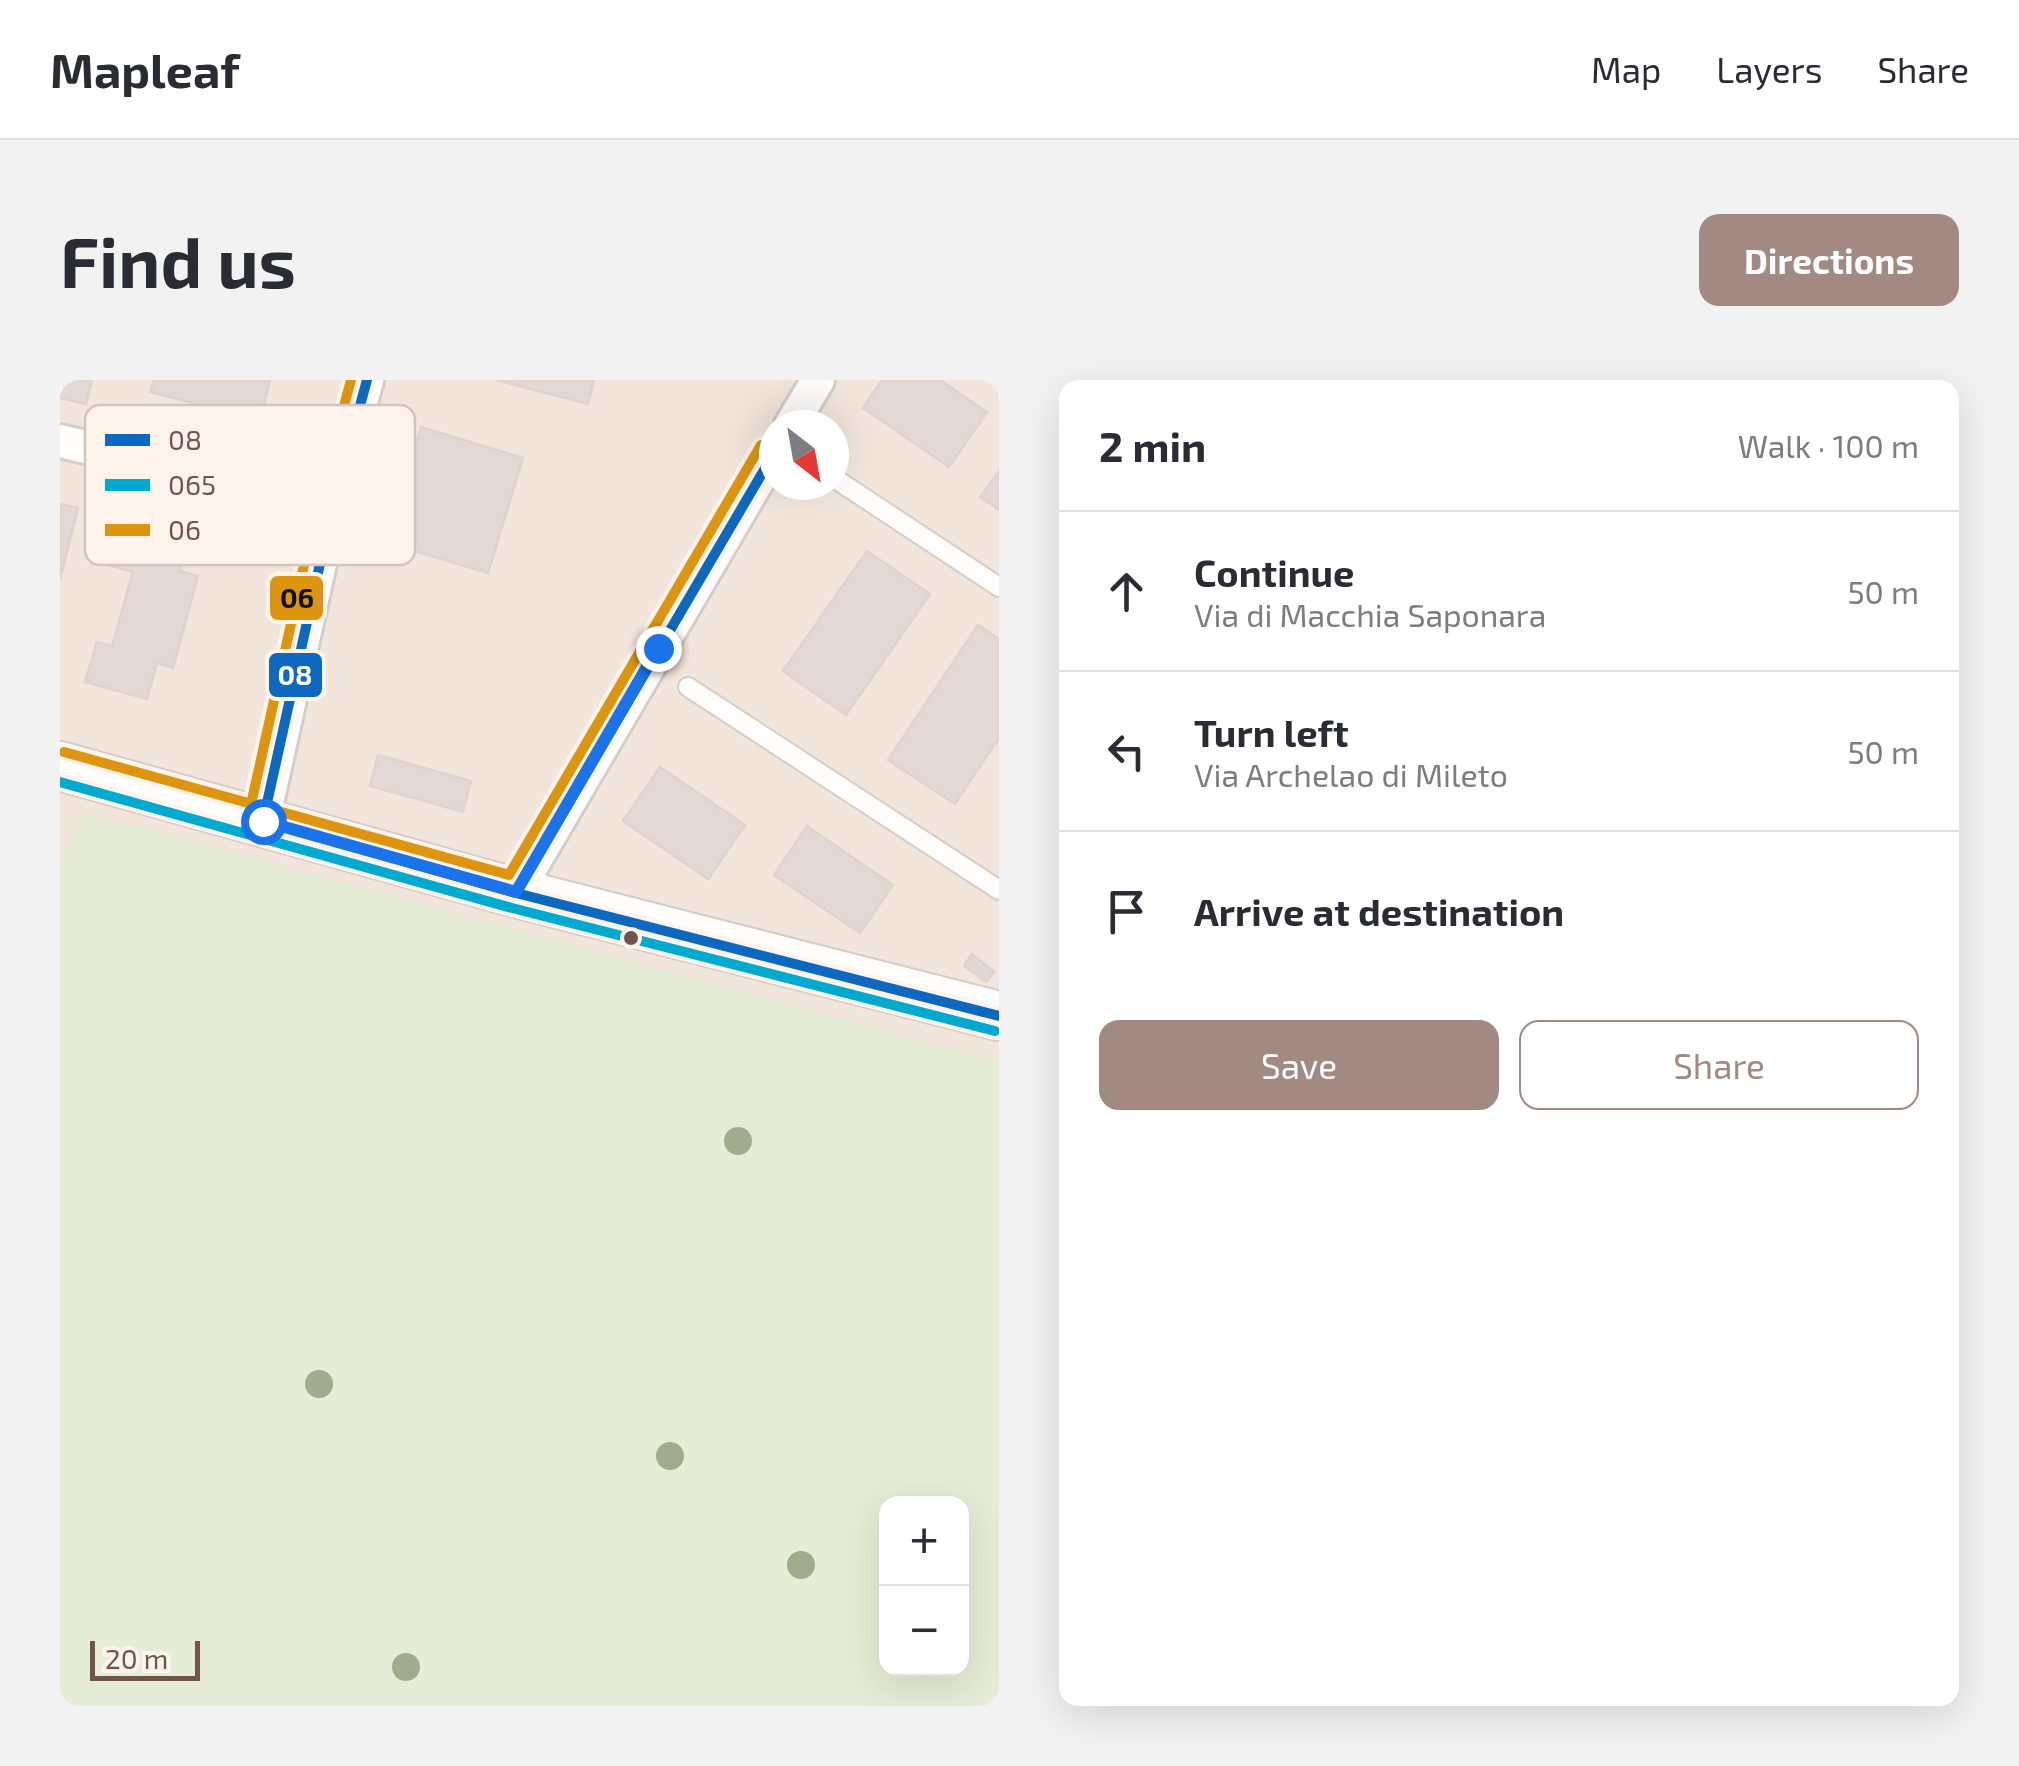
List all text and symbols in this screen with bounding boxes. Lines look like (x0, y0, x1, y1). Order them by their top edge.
text: Mapleaf (50, 40, 240, 98)
text: Map (1591, 48, 1661, 90)
text: Layers (1716, 48, 1822, 90)
text: Share (1877, 48, 1969, 90)
button: Directions (1699, 214, 1959, 306)
text: Find us (60, 218, 296, 302)
legend (85, 405, 415, 565)
north arrow (759, 410, 849, 500)
text: 2 min (1099, 420, 1206, 470)
text: 08 (168, 422, 202, 456)
text: Walk · 100 m (1738, 426, 1919, 464)
text: 065 (168, 467, 216, 501)
text: 06 (168, 512, 201, 546)
text: Continue (1194, 549, 1354, 595)
icon: ahead (1099, 564, 1154, 619)
text: 50 m (1847, 572, 1919, 610)
line badge: 06 (268, 574, 325, 622)
text: 06 (280, 580, 314, 614)
text: Via di Macchia Saponara (1194, 595, 1546, 633)
route end (636, 626, 682, 672)
line badge: 08 (267, 651, 324, 699)
text: 08 (277, 657, 313, 691)
text: Turn left (1194, 709, 1349, 755)
icon: left (1099, 724, 1154, 779)
text: 50 m (1847, 732, 1919, 770)
text: Via Archelao di Mileto (1194, 755, 1508, 793)
route start (241, 799, 287, 845)
icon: arrive (1099, 884, 1154, 939)
text: Arrive at destination (1194, 888, 1564, 934)
unlabelled marker (621, 928, 641, 948)
button: Save (1099, 1020, 1499, 1110)
button: Share (1519, 1020, 1919, 1110)
map controls (879, 1496, 969, 1676)
button: + (879, 1496, 969, 1586)
button: − (879, 1586, 969, 1676)
scale bar (90, 1636, 200, 1680)
text: 20 m (105, 1641, 168, 1675)

